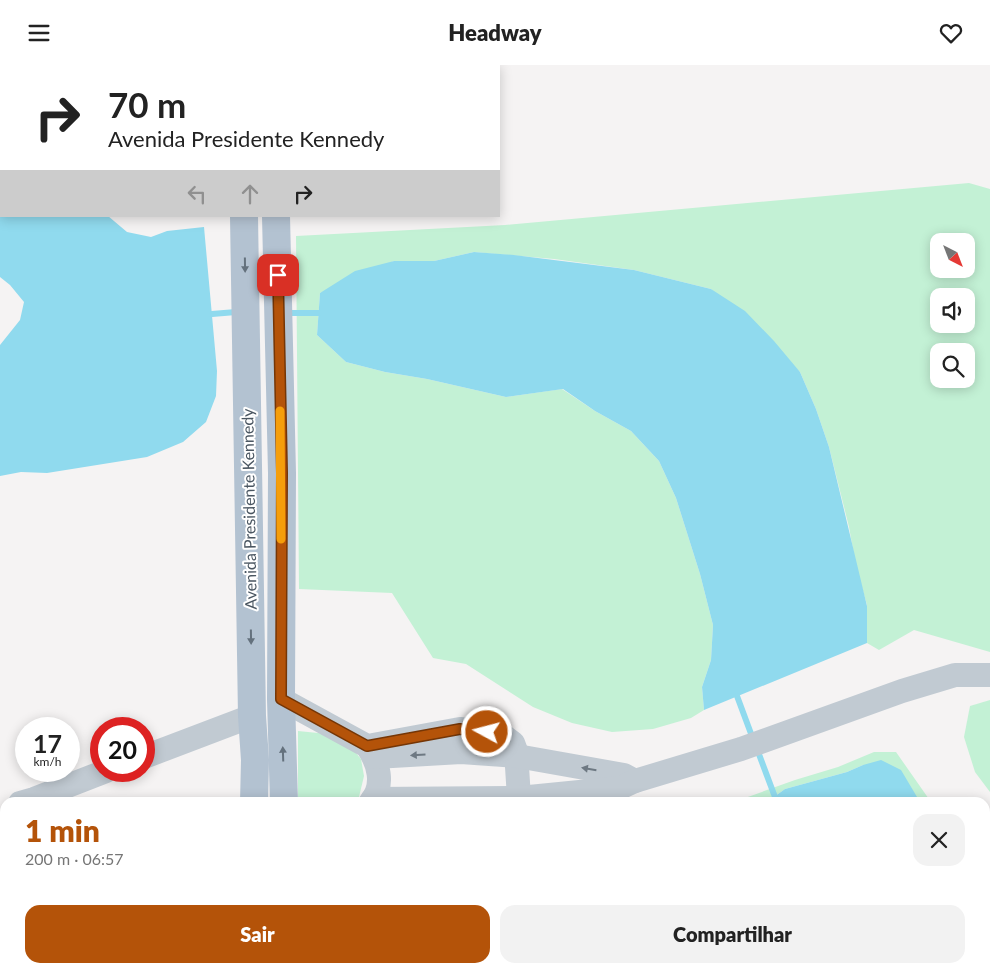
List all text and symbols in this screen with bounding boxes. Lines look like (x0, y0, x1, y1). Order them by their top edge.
icon: menu (25, 19, 53, 47)
text: Headway (448, 19, 542, 46)
icon: heart (937, 19, 965, 47)
text: 70 m (108, 83, 186, 125)
icon: right (25, 85, 90, 150)
text: Avenida Presidente Kennedy (108, 125, 384, 152)
icon: left (183, 180, 211, 208)
icon: ahead (236, 180, 264, 208)
icon: right (289, 180, 317, 208)
north arrow (930, 233, 975, 277)
map controls (930, 233, 975, 388)
pin (257, 254, 299, 296)
one-way arrow (241, 257, 249, 273)
icon: arrive (264, 261, 292, 289)
button: sound (930, 288, 975, 333)
button: search (930, 343, 975, 388)
street label: Avenida Presidente Kennedy (237, 408, 260, 610)
one-way arrow (247, 630, 255, 646)
position arrow (460, 705, 512, 757)
speed limit sign: 20 (90, 717, 155, 782)
text: 17 (33, 728, 62, 758)
one-way arrow (278, 746, 286, 762)
one-way arrow (410, 751, 426, 759)
text: km/h (33, 754, 62, 769)
one-way arrow (580, 764, 596, 772)
text: 1 min (25, 812, 100, 848)
button: close (913, 814, 965, 866)
text: 200 m · 06:57 (25, 849, 124, 868)
button: Sair (25, 905, 490, 963)
button: Compartilhar (500, 905, 965, 963)

